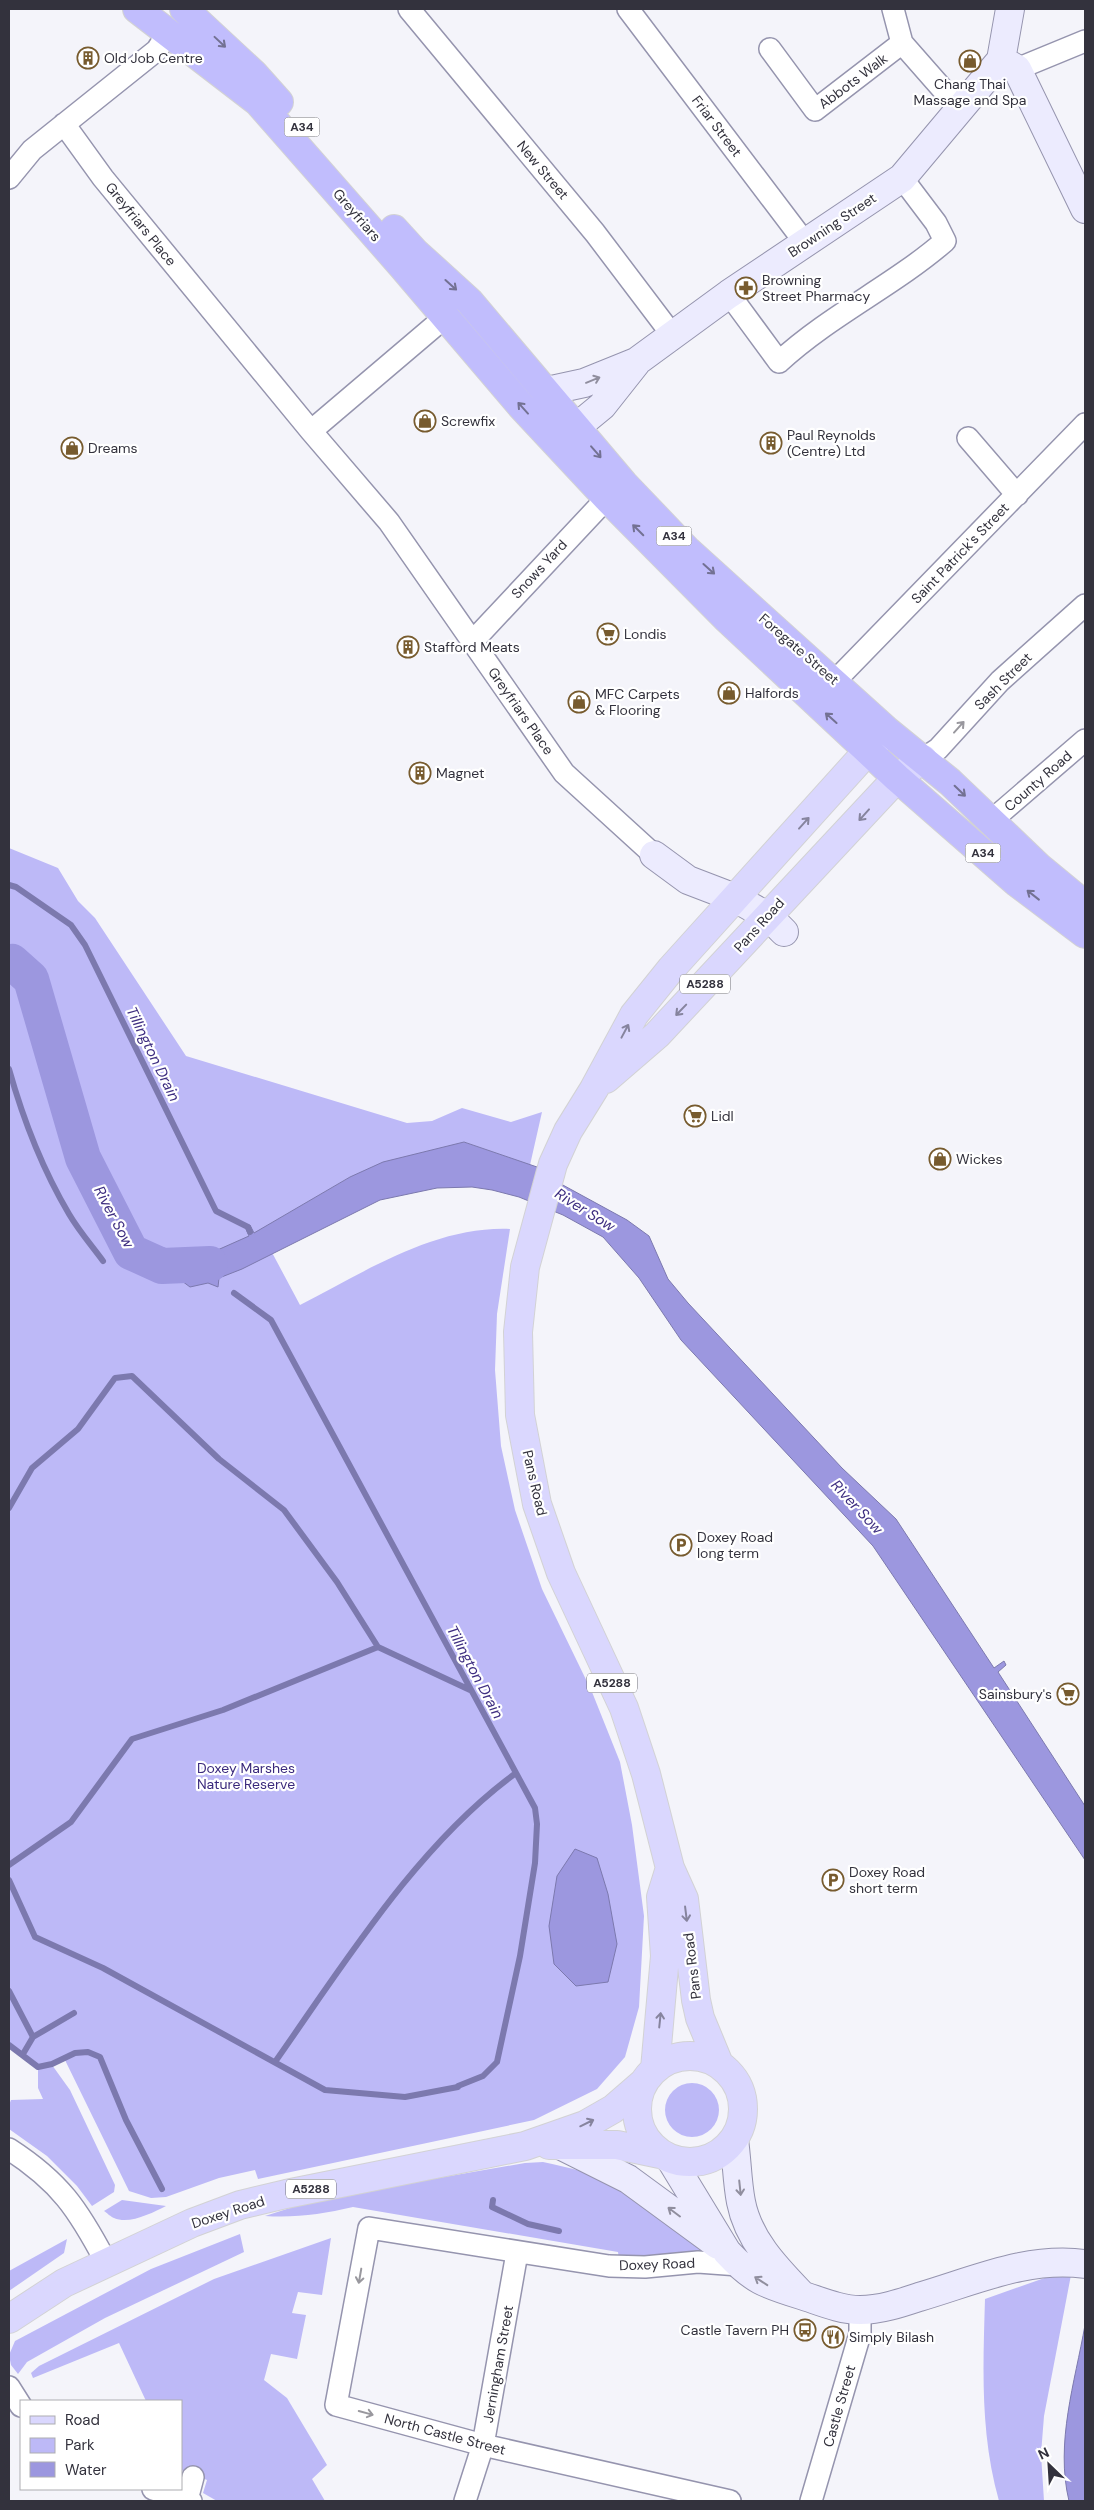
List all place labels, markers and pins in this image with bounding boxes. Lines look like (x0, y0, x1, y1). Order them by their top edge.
building icon: Old Job Centre (76, 46, 100, 70)
place label: Old Job Centre (104, 49, 203, 67)
shop icon: Chang Thai Massage and Spa (958, 49, 982, 73)
place label: Chang Thai Massage and Spa (914, 75, 1026, 109)
place label: Browning Street Pharmacy (762, 271, 870, 305)
pharmacy icon: Browning Street Pharmacy (734, 276, 758, 300)
shop icon: Screwfix (413, 409, 437, 433)
place label: Screwfix (441, 412, 495, 430)
place label: Paul Reynolds (Centre) Ltd (787, 426, 876, 460)
building icon: Paul Reynolds (Centre) Ltd (759, 431, 783, 455)
shop icon: Dreams (60, 436, 84, 460)
place label: Dreams (88, 439, 138, 457)
supermarket icon: Londis (596, 622, 620, 646)
place label: Londis (624, 625, 667, 643)
building icon: Stafford Meats (396, 635, 420, 659)
place label: Stafford Meats (424, 638, 520, 656)
shop icon: Halfords (717, 681, 741, 705)
place label: Halfords (745, 684, 799, 702)
place label: MFC Carpets & Flooring (595, 685, 680, 719)
shop icon: MFC Carpets & Flooring (567, 690, 591, 714)
building icon: Magnet (408, 761, 432, 785)
place label: Magnet (436, 764, 484, 782)
supermarket icon: Lidl (683, 1104, 707, 1128)
place label: Lidl (711, 1107, 734, 1125)
shop icon: Wickes (928, 1147, 952, 1171)
place label: Wickes (956, 1150, 1002, 1168)
place label: Doxey Road long term (697, 1528, 773, 1562)
parking icon: Doxey Road long term (669, 1533, 693, 1557)
supermarket icon: Sainsbury's (1056, 1682, 1080, 1706)
place label: Sainsbury's (979, 1685, 1052, 1703)
place label: Doxey Road short term (849, 1863, 925, 1897)
parking icon: Doxey Road short term (821, 1868, 845, 1892)
bus stop icon: Castle Tavern PH (793, 2318, 817, 2342)
place label: Castle Tavern PH (681, 2321, 789, 2339)
restaurant icon: Simply Bilash (821, 2325, 845, 2349)
place label: Simply Bilash (849, 2328, 934, 2346)

